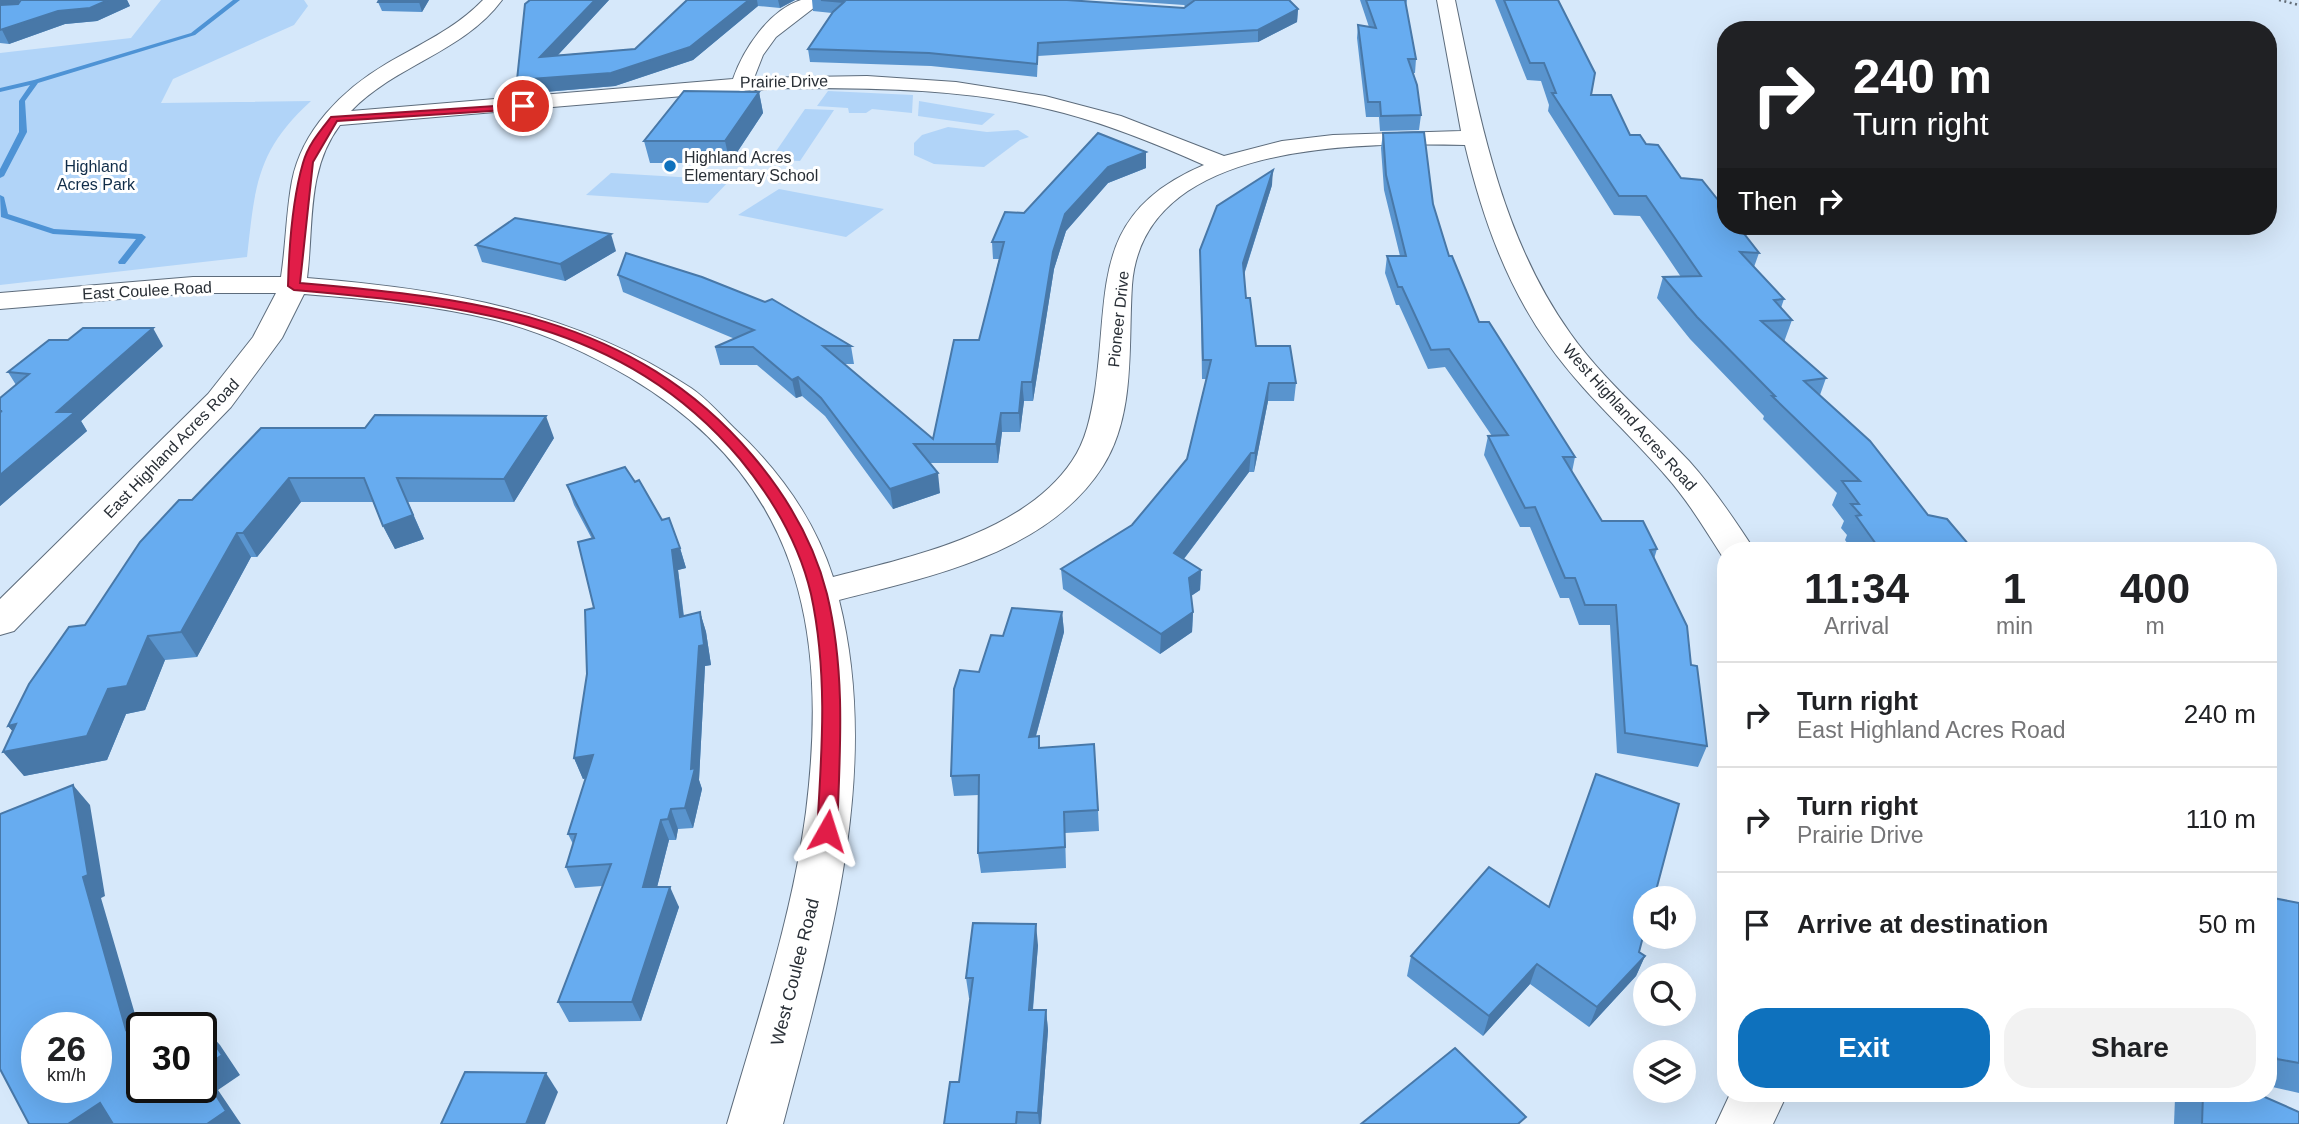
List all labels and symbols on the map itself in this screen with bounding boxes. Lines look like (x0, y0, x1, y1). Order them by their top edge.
street label: Prairie Drive (740, 72, 828, 91)
pin (493, 76, 553, 136)
place label: Highland Acres Elementary School (684, 149, 818, 184)
park label: Highland Acres Park (57, 158, 136, 193)
marker: Highland Acres Elementary School (662, 158, 678, 174)
street label: Pioneer Drive (1105, 270, 1132, 368)
street label: East Coulee Road (82, 279, 212, 302)
street label: West Highland Acres Road (1559, 341, 1700, 494)
street label: East Highland Acres Road (100, 375, 242, 521)
position arrow (790, 794, 864, 868)
street label: West Coulee Road (767, 896, 823, 1048)
speed limit sign: 30 (126, 1012, 217, 1103)

